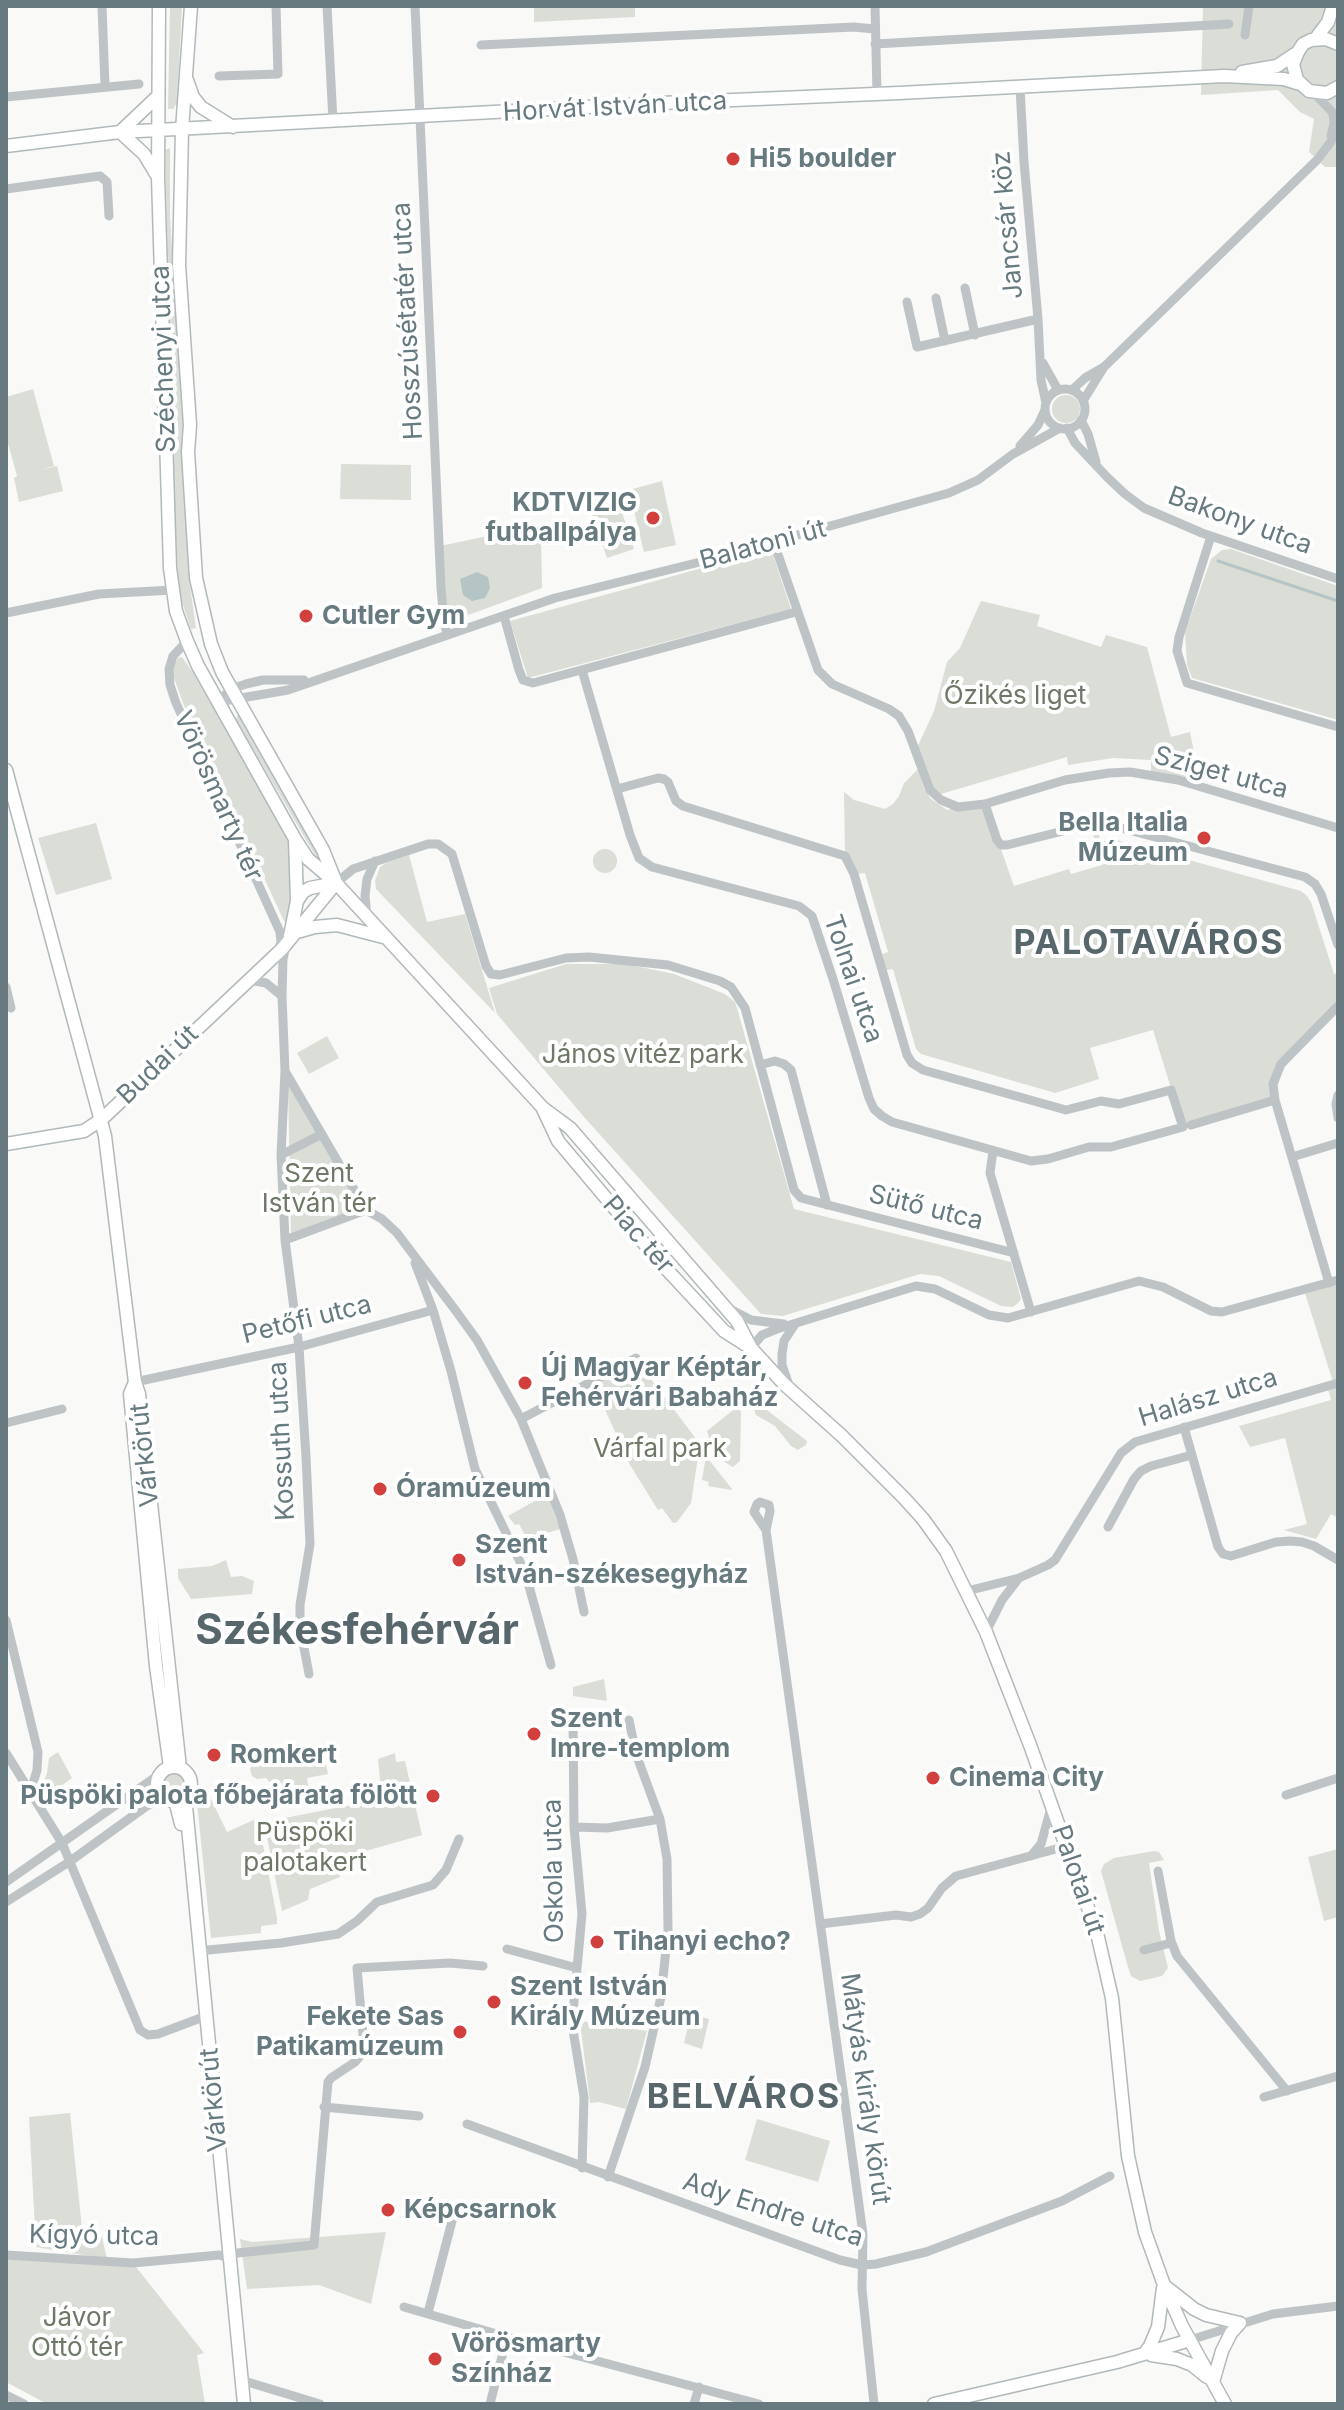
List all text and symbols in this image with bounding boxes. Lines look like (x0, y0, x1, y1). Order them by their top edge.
street label: Horvát István utca (502, 86, 728, 128)
place label: Hi5 boulder (749, 143, 896, 175)
marker: Hi5 boulder (724, 150, 742, 168)
street label: Jancsár köz (986, 150, 1030, 300)
street label: Hosszúsétatér utca (386, 201, 430, 441)
street label: Széchenyi utca (145, 265, 183, 453)
street label: Bakony utca (1164, 480, 1316, 562)
place label: KDTVIZIG futballpálya (486, 487, 637, 548)
marker: KDTVIZIG futballpálya (644, 509, 662, 527)
street label: Balatoni út (697, 513, 829, 577)
place label: Cutler Gym (322, 600, 465, 632)
marker: Cutler Gym (297, 607, 315, 625)
park label: Őzikés liget (944, 680, 1086, 712)
street label: Vörösmarty tér (167, 706, 269, 886)
street label: Sziget utca (1151, 740, 1291, 806)
place label: Bella Italia Múzeum (1058, 807, 1188, 868)
marker: Bella Italia Múzeum (1195, 829, 1213, 847)
street label: Tolnai utca (817, 911, 889, 1047)
district label: PALOTAVÁROS (1013, 924, 1285, 964)
street label: Budai út (111, 1019, 205, 1111)
park label: János vitéz park (542, 1039, 744, 1071)
park label: Szent István tér (262, 1158, 376, 1220)
street label: Sütő utca (866, 1179, 986, 1237)
street label: Piac tér (596, 1190, 680, 1280)
street label: Petőfi utca (239, 1289, 375, 1351)
place label: Új Magyar Képtár, Fehérvári Babaház (541, 1352, 778, 1414)
street label: Kossuth utca (262, 1361, 302, 1521)
street label: Halász utca (1135, 1362, 1281, 1434)
marker: Új Magyar Képtár, Fehérvári Babaház (516, 1374, 534, 1392)
street label: Várkörút (124, 1401, 166, 1509)
park label: Várfal park (593, 1433, 727, 1465)
place label: Óramúzeum (396, 1473, 551, 1505)
marker: Óramúzeum (371, 1480, 389, 1498)
place label: Szent István-székesegyház (475, 1529, 749, 1590)
marker: Szent István-székesegyház (450, 1551, 468, 1569)
district label: Székesfehérvár (195, 1606, 519, 1656)
place label: Szent Imre-templom (550, 1703, 730, 1764)
marker: Szent Imre-templom (525, 1725, 543, 1743)
place label: Romkert (230, 1739, 337, 1771)
marker: Romkert (205, 1746, 223, 1764)
place label: Cinema City (949, 1762, 1104, 1794)
marker: Cinema City (924, 1769, 942, 1787)
place label: Püspöki palota főbejárata fölött (20, 1780, 417, 1812)
marker: Püspöki palota főbejárata fölött (424, 1787, 442, 1805)
street label: Oskola utca (537, 1799, 571, 1943)
park label: Püspöki palotakert (243, 1817, 367, 1878)
street label: Palotai út (1045, 1821, 1111, 1939)
place label: Tihanyi echo? (613, 1926, 791, 1958)
marker: Tihanyi echo? (588, 1933, 606, 1951)
place label: Szent István Király Múzeum (510, 1971, 701, 2032)
street label: Mátyás király körút (833, 1971, 897, 2207)
marker: Szent István Király Múzeum (485, 1993, 503, 2011)
place label: Fekete Sas Patikamúzeum (256, 2001, 444, 2062)
marker: Fekete Sas Patikamúzeum (451, 2023, 469, 2041)
street label: Várkörút (194, 2047, 234, 2153)
district label: BELVÁROS (647, 2078, 841, 2118)
street label: Ady Endre utca (679, 2166, 867, 2254)
place label: Képcsarnok (404, 2194, 556, 2226)
marker: Képcsarnok (379, 2201, 397, 2219)
street label: Kígyó utca (29, 2219, 159, 2253)
park label: Jávor Ottó tér (31, 2302, 123, 2364)
place label: Vörösmarty Színház (451, 2328, 601, 2390)
marker: Vörösmarty Színház (426, 2350, 444, 2368)

